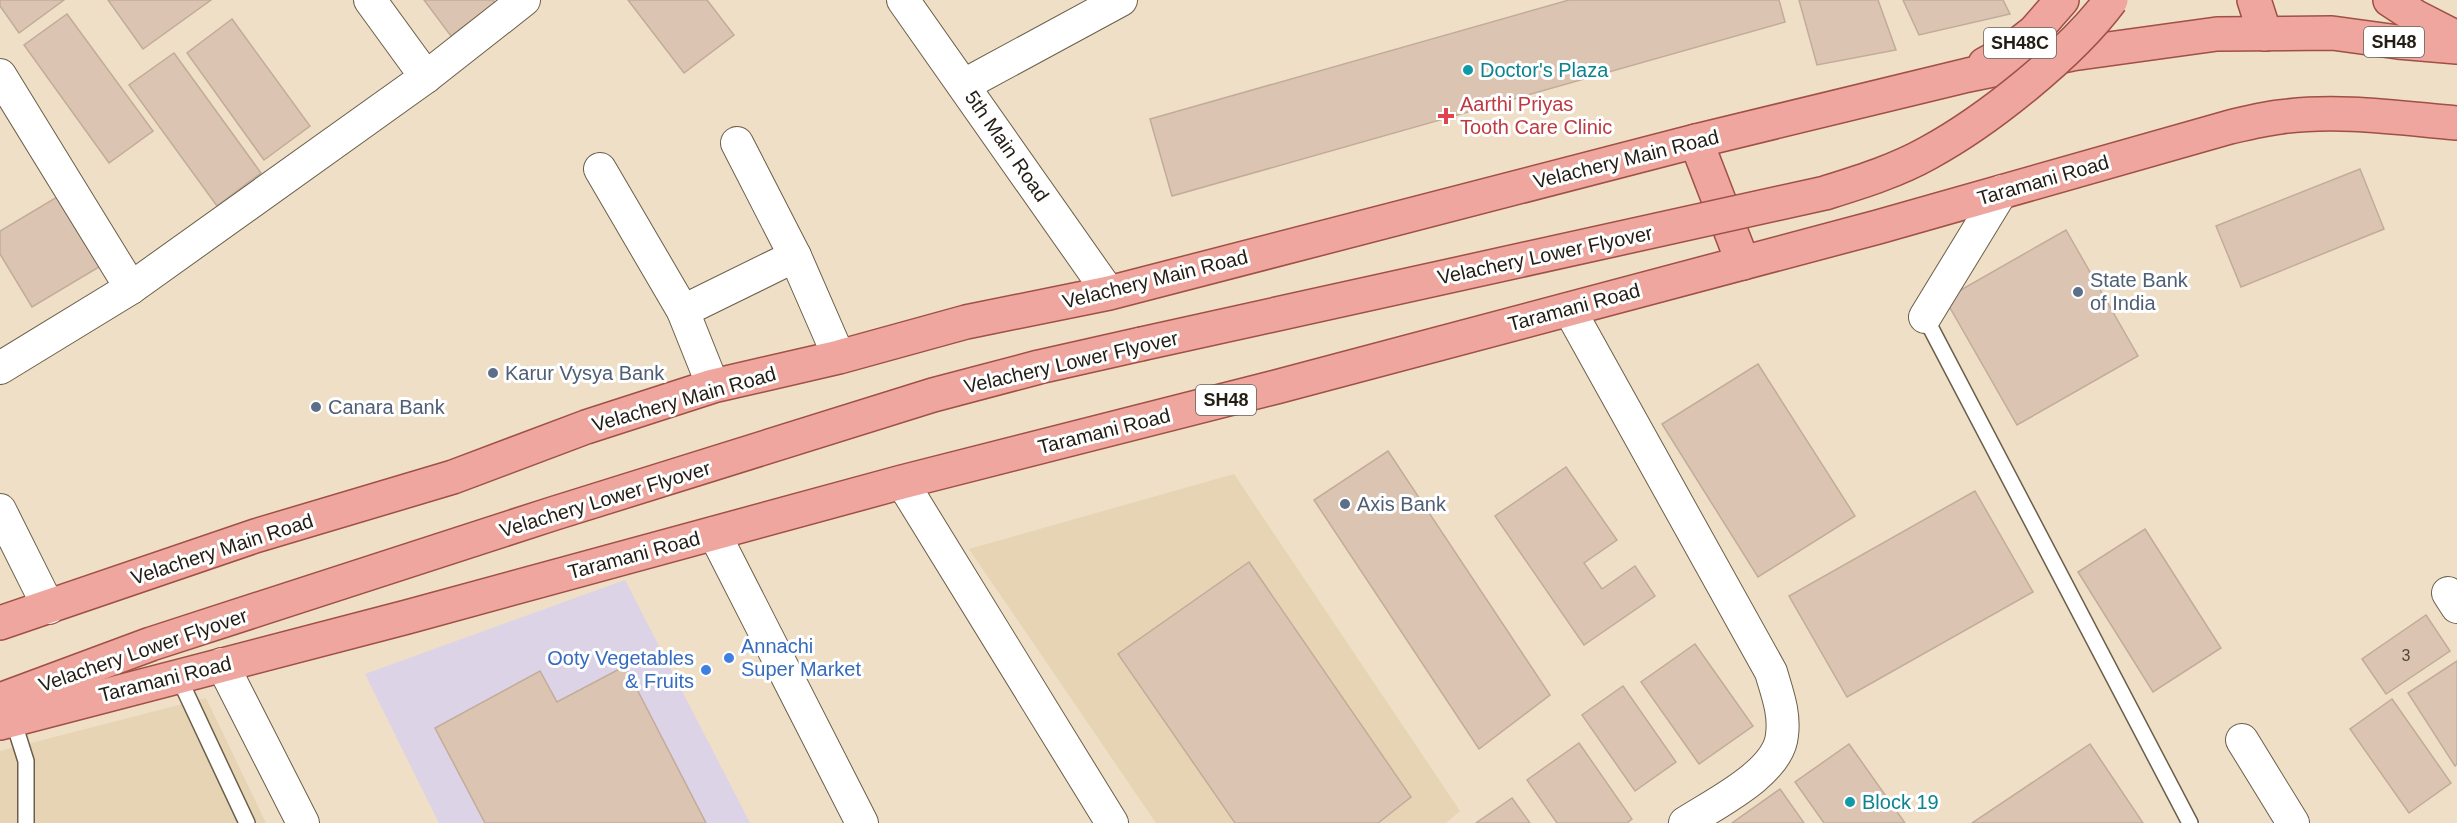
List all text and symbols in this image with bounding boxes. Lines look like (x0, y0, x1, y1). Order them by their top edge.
road number: SH48 (2364, 27, 2424, 57)
road number: SH48C (1984, 28, 2056, 58)
place label: Doctor's Plaza (1480, 59, 1609, 81)
marker: Doctor's Plaza (1461, 63, 1475, 77)
street label: 5th Main Road (961, 86, 1053, 206)
place label: Aarthi Priyas Tooth Care Clinic (1460, 93, 1612, 138)
marker: Aarthi Priyas Tooth Care Clinic (1437, 107, 1455, 125)
street label: Velachery Main Road (1531, 125, 1721, 193)
street label: Taramani Road (1975, 151, 2111, 209)
street label: Velachery Lower Flyover (1436, 221, 1655, 289)
street label: Velachery Main Road (1060, 245, 1250, 313)
place label: State Bank of India (2090, 269, 2189, 314)
street label: Taramani Road (1506, 279, 1642, 335)
marker: State Bank of India (2071, 285, 2085, 299)
street label: Velachery Lower Flyover (962, 327, 1180, 397)
place label: Karur Vysya Bank (505, 362, 665, 384)
street label: Velachery Main Road (590, 362, 778, 436)
marker: Karur Vysya Bank (486, 366, 500, 380)
road number: SH48 (1196, 385, 1256, 415)
place label: Canara Bank (328, 396, 446, 418)
marker: Canara Bank (309, 400, 323, 414)
street label: Taramani Road (1036, 404, 1172, 458)
street label: Velachery Lower Flyover (497, 456, 713, 542)
place label: Axis Bank (1357, 493, 1447, 515)
marker: Axis Bank (1338, 497, 1352, 511)
street label: Velachery Main Road (128, 509, 316, 589)
street label: Taramani Road (566, 527, 702, 583)
street label: Velachery Lower Flyover (36, 604, 250, 696)
place label: Annachi Super Market (741, 635, 861, 680)
place label: Ooty Vegetables & Fruits (547, 647, 694, 692)
house number: 3 (2402, 647, 2411, 664)
marker: Annachi Super Market (722, 651, 736, 665)
street label: Taramani Road (97, 652, 233, 706)
marker: Ooty Vegetables & Fruits (699, 663, 713, 677)
place label: Block 19 (1862, 791, 1939, 813)
marker: Block 19 (1843, 795, 1857, 809)

